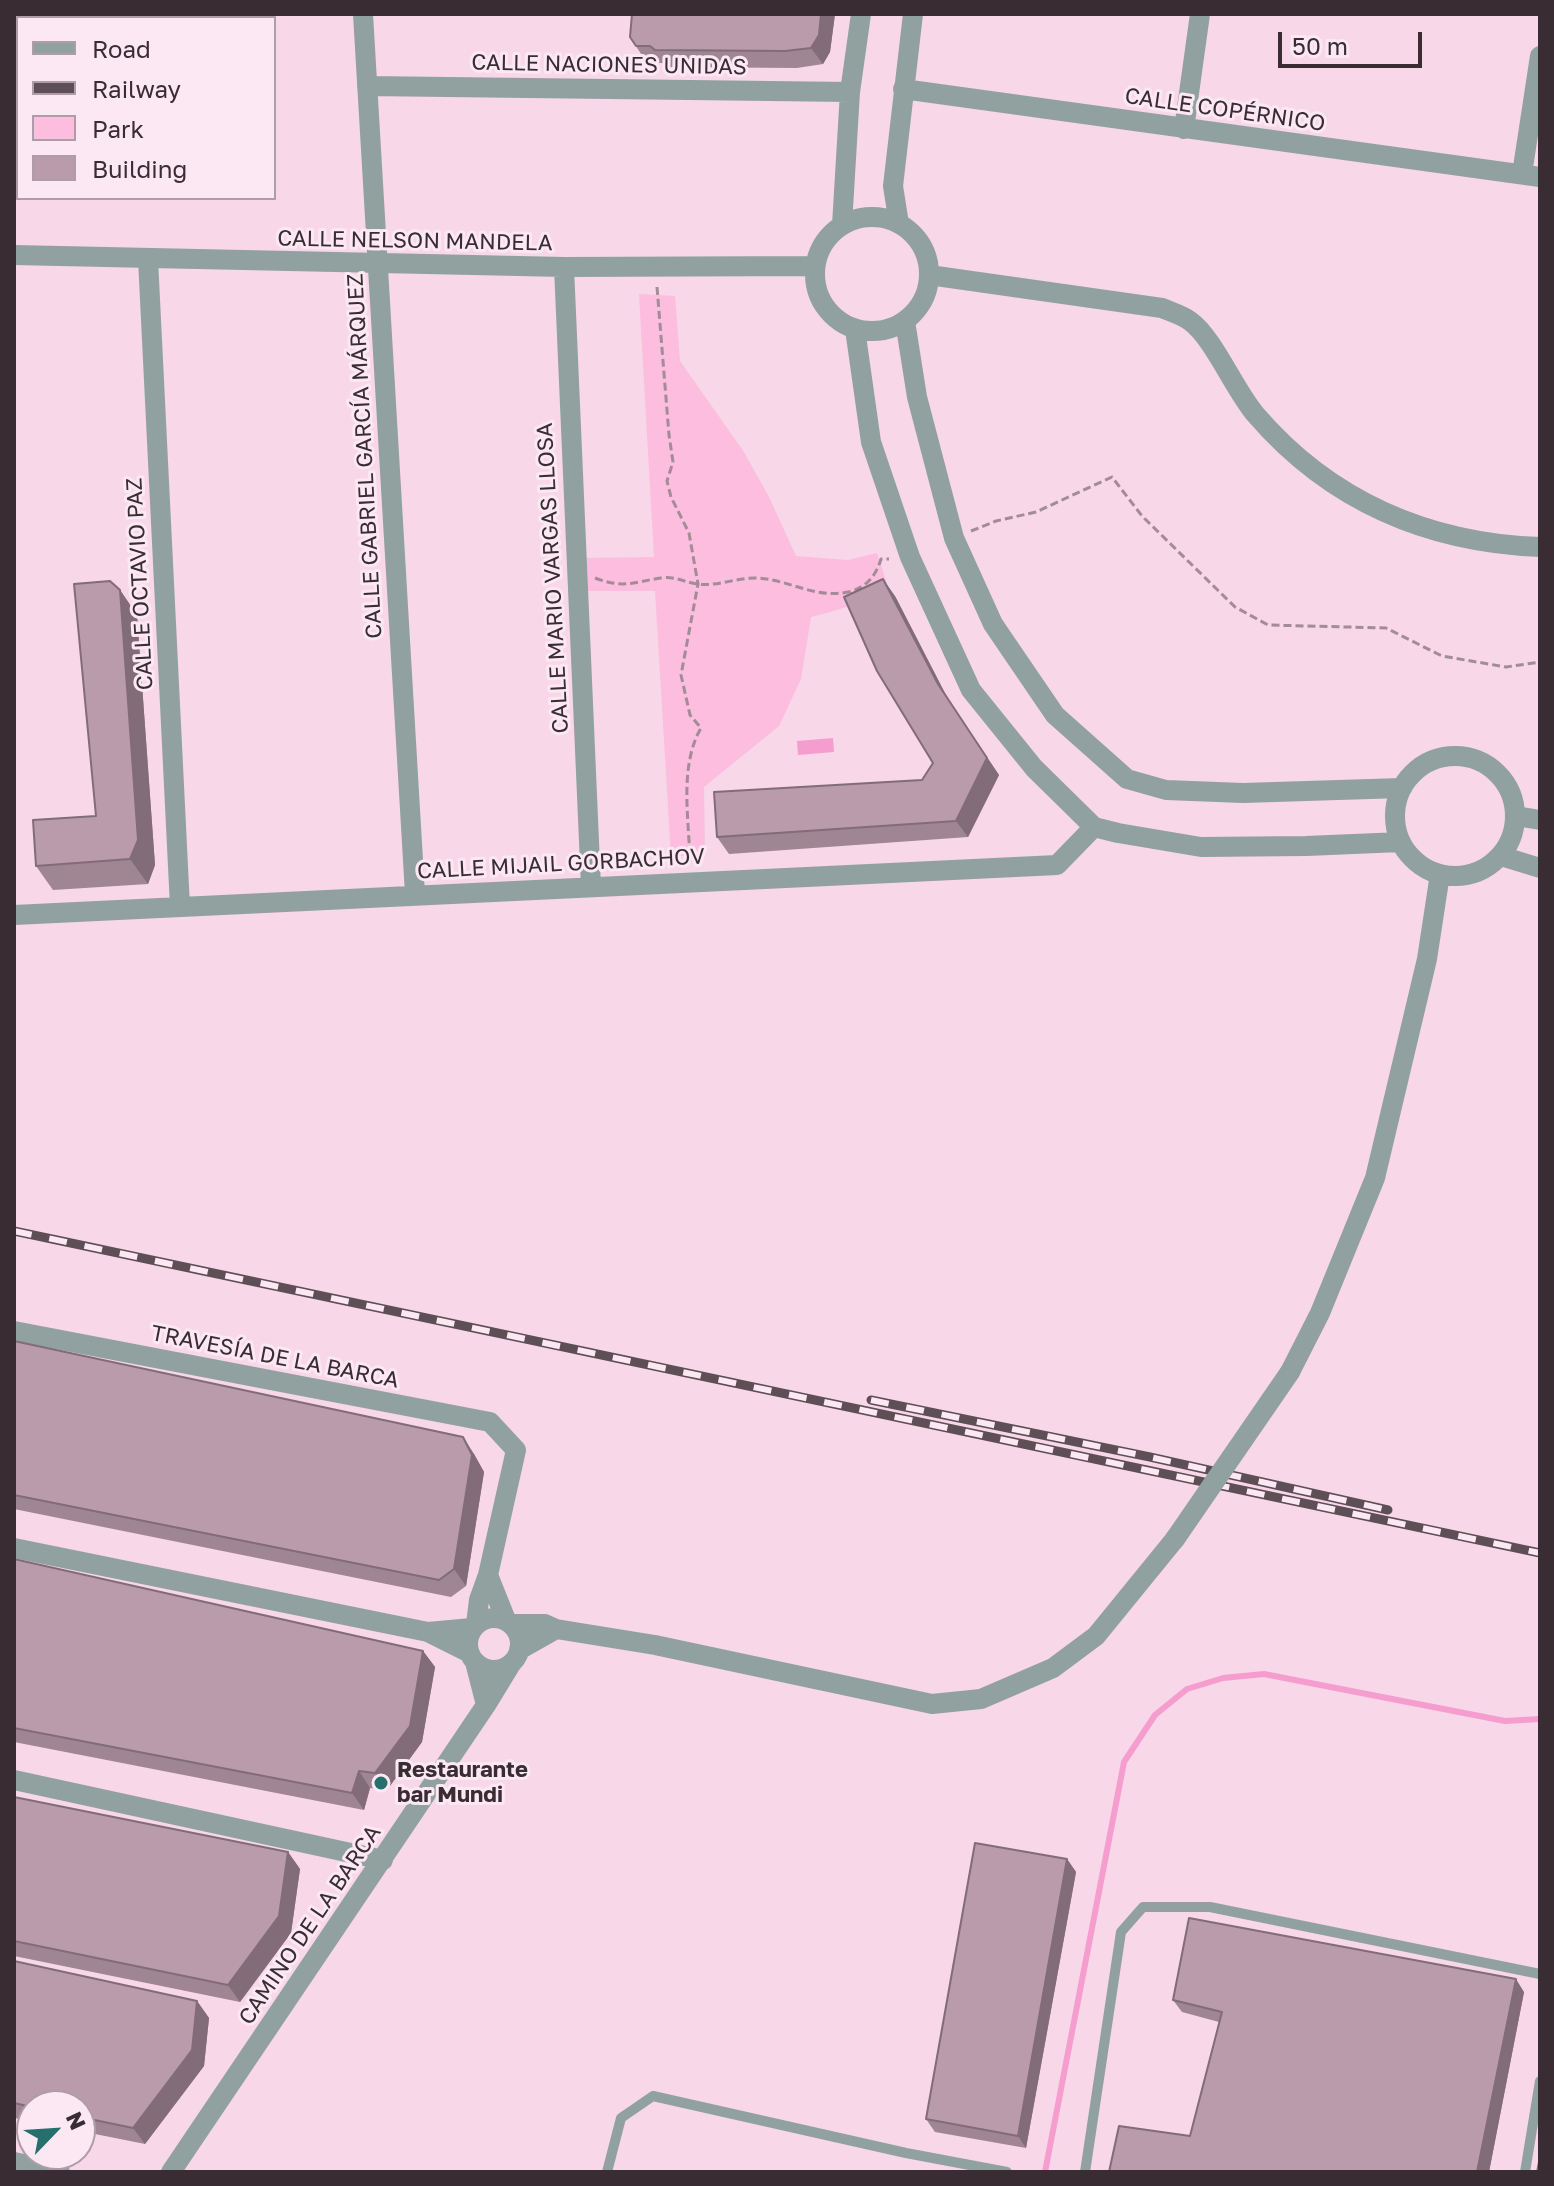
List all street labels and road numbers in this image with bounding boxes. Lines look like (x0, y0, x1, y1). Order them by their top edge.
street label: CALLE NACIONES UNIDAS (471, 49, 747, 81)
street label: CALLE COPÉRNICO (1123, 83, 1327, 137)
street label: CALLE NELSON MANDELA (277, 225, 553, 257)
street label: CALLE GABRIEL GARCÍA MÁRQUEZ (342, 273, 388, 639)
street label: CALLE MARIO VARGAS LLOSA (532, 422, 574, 734)
street label: CALLE OCTAVIO PAZ (121, 477, 159, 691)
street label: CALLE MIJAIL GORBACHOV (417, 843, 705, 885)
street label: TRAVESÍA DE LA BARCA (149, 1320, 401, 1394)
street label: CAMINO DE LA BARCA (233, 1820, 387, 2030)

